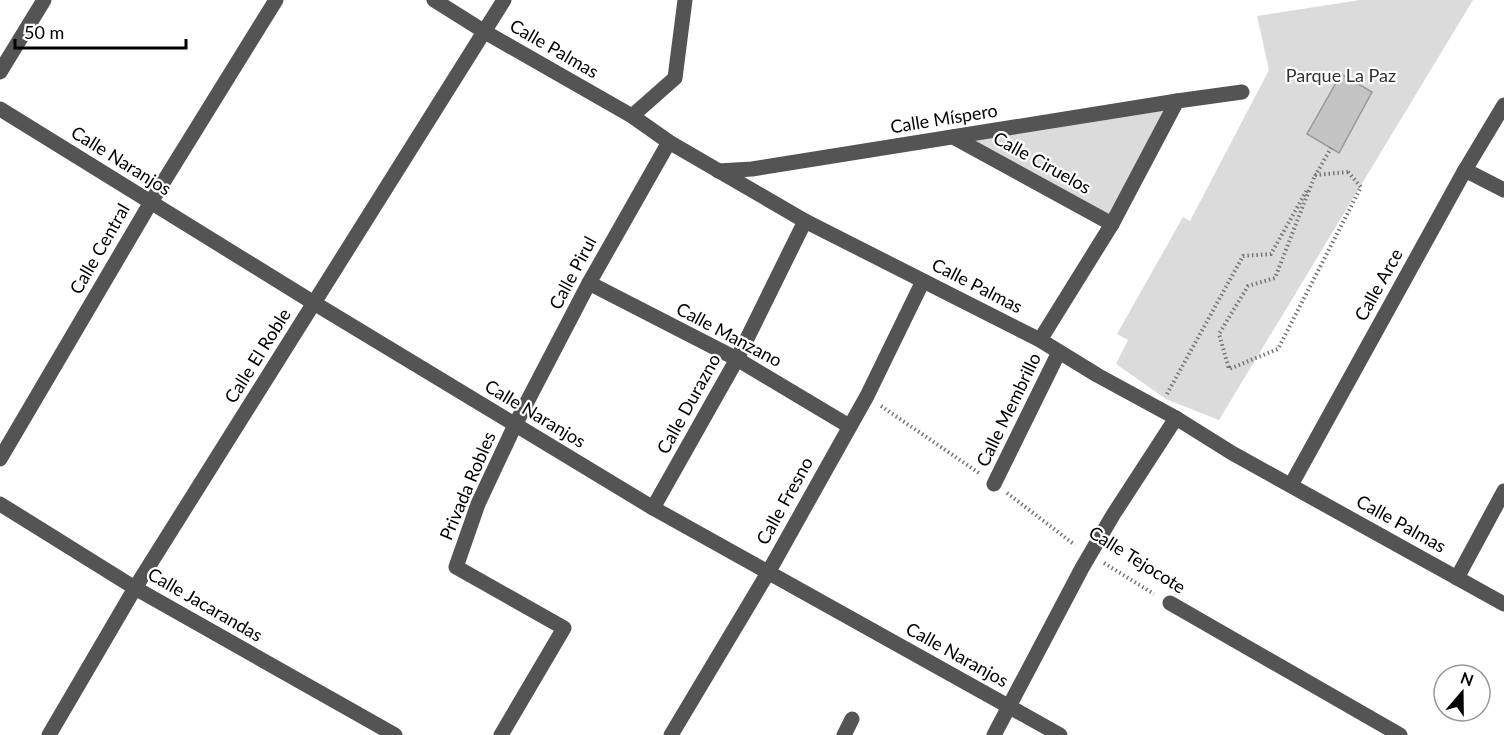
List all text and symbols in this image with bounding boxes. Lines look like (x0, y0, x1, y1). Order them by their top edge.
scale bar (15, 12, 186, 50)
street label: Calle Palmas (506, 14, 603, 82)
text: 50 m (24, 21, 64, 43)
park label: Parque La Paz (1286, 64, 1396, 86)
street label: Calle Míspero (889, 99, 999, 137)
street label: Calle Naranjos (67, 121, 176, 200)
street label: Calle Ciruelos (990, 126, 1095, 198)
street label: Calle Central (64, 199, 134, 298)
street label: Calle Pirul (544, 232, 600, 313)
street label: Calle Arce (1349, 245, 1407, 325)
street label: Calle Palmas (928, 253, 1027, 317)
street label: Calle Manzano (673, 297, 786, 371)
street label: Calle El Roble (219, 304, 295, 407)
street label: Calle Membrillo (971, 349, 1045, 470)
street label: Calle Durazno (652, 350, 725, 457)
street label: Calle Naranjos (481, 374, 590, 452)
street label: Privada Robles (434, 428, 500, 543)
street label: Calle Fresno (751, 453, 817, 548)
street label: Calle Palmas (1353, 490, 1450, 557)
street label: Calle Tejocote (1085, 521, 1190, 598)
street label: Calle Jacarandas (144, 562, 267, 646)
street label: Calle Naranjos (902, 617, 1013, 691)
north arrow (1432, 663, 1492, 723)
text: N (1458, 667, 1476, 689)

